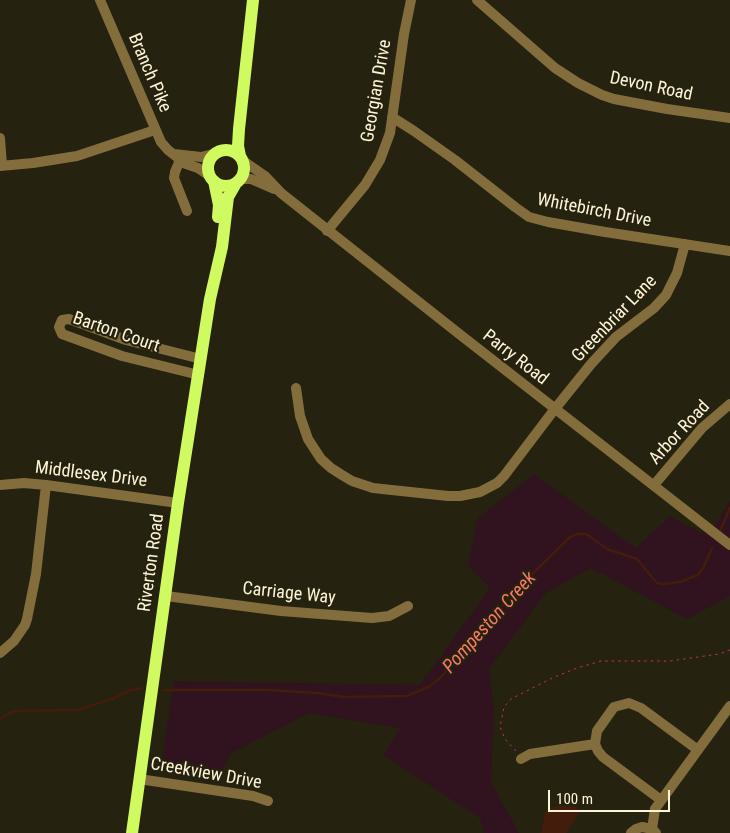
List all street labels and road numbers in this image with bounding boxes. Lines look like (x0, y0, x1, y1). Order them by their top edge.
street label: Branch Pike (123, 30, 175, 116)
street label: Georgian Drive (357, 38, 397, 144)
street label: Devon Road (608, 68, 694, 106)
street label: Whitebirch Drive (535, 189, 653, 233)
street label: Greenbriar Lane (568, 271, 662, 367)
street label: Barton Court (70, 308, 162, 358)
street label: Parry Road (478, 326, 552, 390)
street label: Arbor Road (645, 397, 715, 469)
street label: Middlesex Drive (34, 457, 148, 493)
street label: Riverton Road (134, 513, 170, 613)
street label: Carriage Way (241, 578, 337, 610)
street label: Creekview Drive (149, 754, 263, 794)

